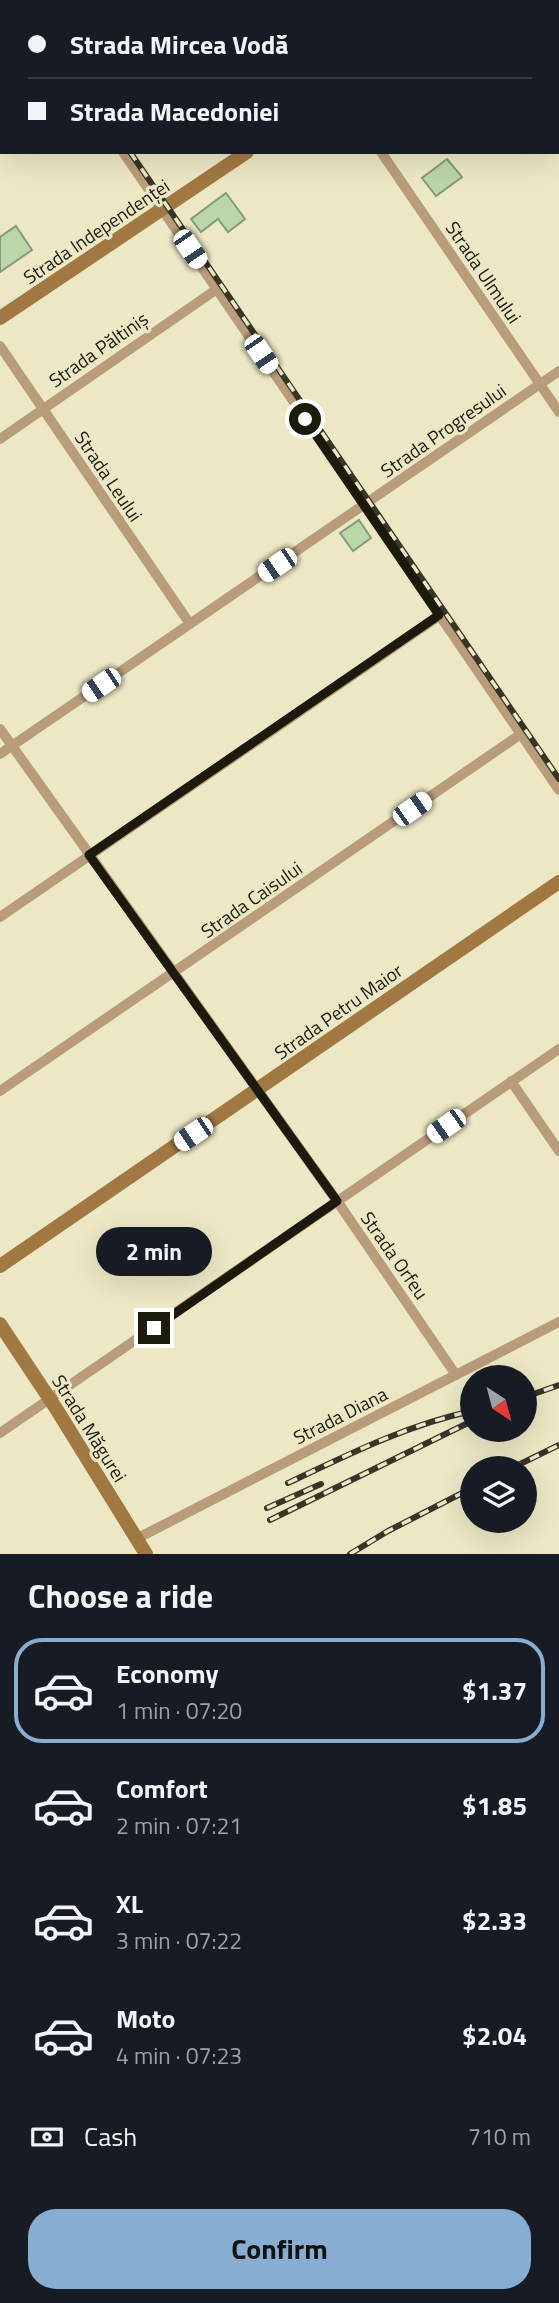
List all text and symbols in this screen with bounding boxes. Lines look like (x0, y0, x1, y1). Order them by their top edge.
text: Strada Mircea Vodă (70, 25, 289, 64)
text: Strada Macedoniei (70, 92, 279, 131)
street label: Strada Independenței (17, 171, 175, 291)
street label: Strada Ulmului (439, 215, 529, 329)
car (170, 226, 211, 272)
street label: Strada Păltiniș (42, 304, 154, 394)
car (241, 331, 282, 377)
street label: Strada Progresului (374, 376, 512, 484)
route start (289, 403, 321, 435)
street label: Strada Leului (68, 425, 150, 527)
car (254, 545, 301, 585)
car (78, 665, 125, 705)
car (389, 788, 436, 830)
street label: Strada Caisului (194, 853, 308, 945)
street label: Strada Petru Maior (268, 956, 409, 1066)
car (423, 1105, 470, 1147)
car (170, 1114, 217, 1154)
street label: Strada Orfeu (354, 1205, 436, 1305)
callout: 2 min (96, 1226, 212, 1276)
text: 2 min (126, 1234, 182, 1269)
route end (138, 1312, 170, 1344)
north arrow (460, 1365, 537, 1442)
map controls (460, 1365, 537, 1533)
street label: Strada Măgurei (45, 1369, 135, 1487)
street label: Strada Diana (288, 1379, 393, 1451)
button: layers (460, 1456, 537, 1533)
text: Choose a ride (28, 1572, 213, 1620)
text: Economy (116, 1654, 218, 1693)
icon: car (32, 1659, 95, 1722)
text: $1.37 (462, 1671, 527, 1710)
text: 1 min · 07:20 (116, 1693, 242, 1728)
text: Comfort (116, 1769, 208, 1808)
icon: car (32, 1774, 95, 1837)
text: $1.85 (462, 1786, 527, 1825)
text: 2 min · 07:21 (116, 1808, 242, 1843)
text: XL (116, 1884, 143, 1923)
icon: car (32, 1889, 95, 1952)
text: $2.33 (462, 1901, 527, 1940)
text: 3 min · 07:22 (116, 1923, 242, 1958)
text: Moto (116, 1999, 175, 2038)
icon: car (32, 2004, 95, 2067)
text: $2.04 (462, 2016, 527, 2055)
text: 4 min · 07:23 (116, 2038, 242, 2073)
text: Cash (84, 2117, 137, 2156)
icon: cash (28, 2118, 66, 2156)
text: 710 m (468, 2119, 531, 2154)
button: Confirm (28, 2209, 531, 2289)

